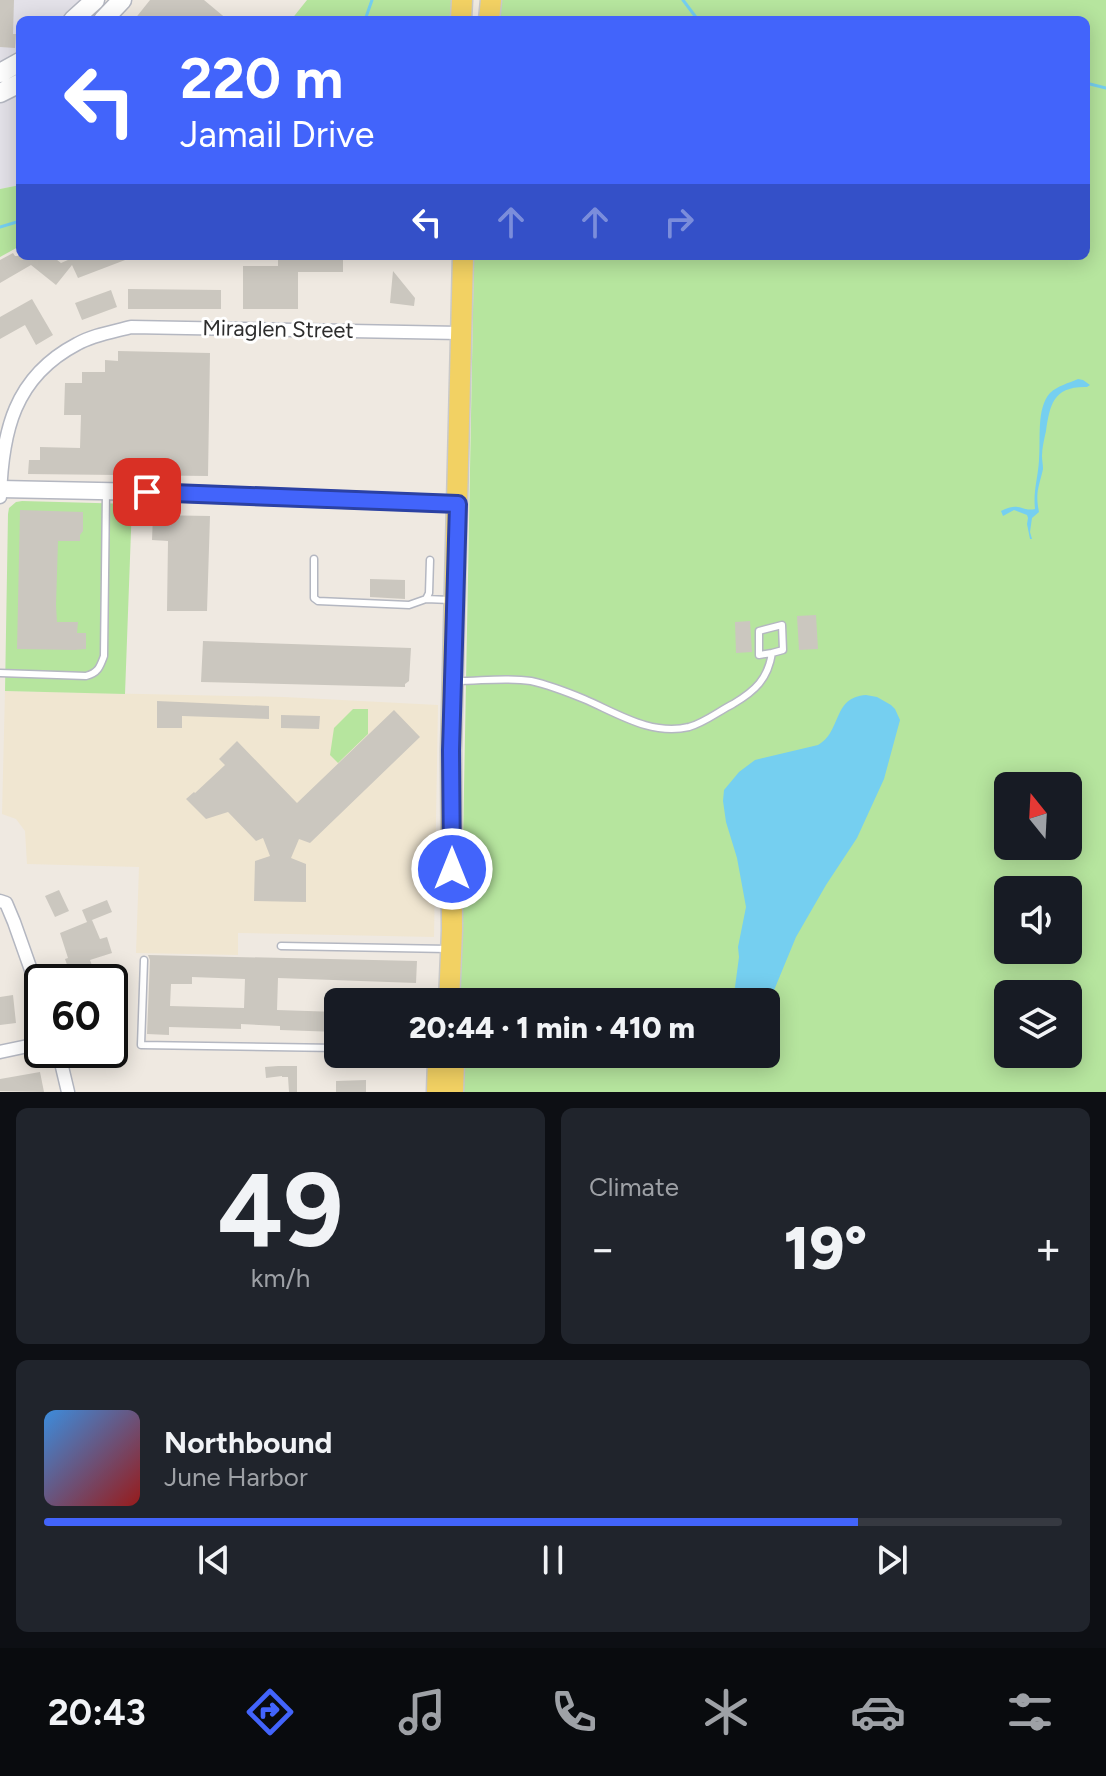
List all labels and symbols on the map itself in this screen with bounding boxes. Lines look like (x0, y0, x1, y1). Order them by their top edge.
street label: Miraglen Street (202, 314, 354, 344)
pin (113, 458, 181, 526)
north arrow (994, 772, 1082, 860)
position arrow (410, 827, 494, 911)
speed limit sign: 60 (24, 964, 128, 1068)

